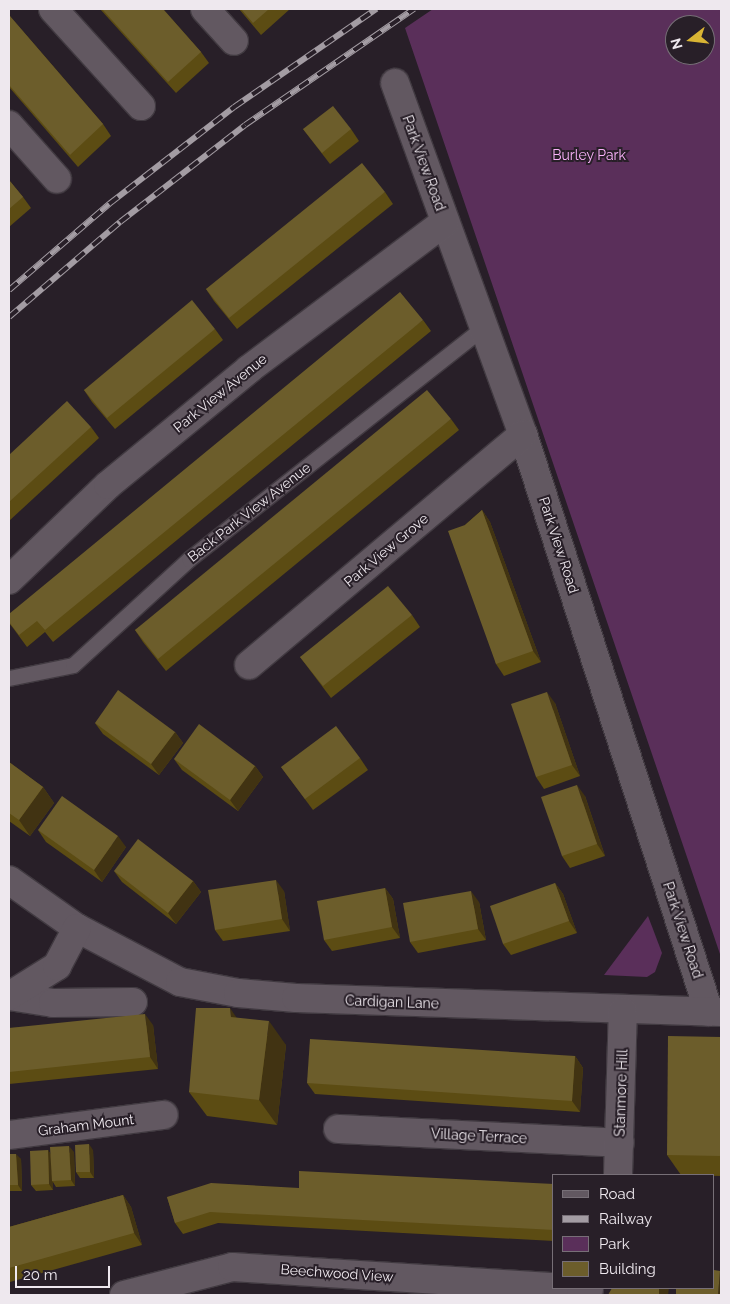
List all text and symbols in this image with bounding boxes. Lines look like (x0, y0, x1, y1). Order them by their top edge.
north arrow (665, 15, 715, 65)
text: N (667, 37, 686, 51)
street label: Park View Road (399, 113, 449, 213)
park label: Burley Park (552, 147, 626, 163)
street label: Park View Avenue (169, 350, 271, 436)
street label: Back Park View Avenue (184, 458, 314, 566)
street label: Park View Road (535, 494, 583, 596)
street label: Park View Grove (340, 510, 432, 590)
street label: Park View Road (659, 879, 707, 981)
street label: Cardigan Lane (345, 992, 439, 1012)
street label: Stanmore Hill (611, 1049, 631, 1137)
street label: Graham Mount (37, 1111, 135, 1139)
street label: Village Terrace (430, 1125, 528, 1147)
legend (552, 1174, 715, 1289)
text: Road (599, 1185, 635, 1203)
text: Railway (599, 1210, 652, 1228)
text: Park (599, 1235, 630, 1253)
scale bar (18, 1256, 112, 1288)
text: Building (599, 1260, 656, 1278)
street label: Beechwood View (280, 1261, 394, 1285)
text: 20 m (23, 1266, 58, 1284)

